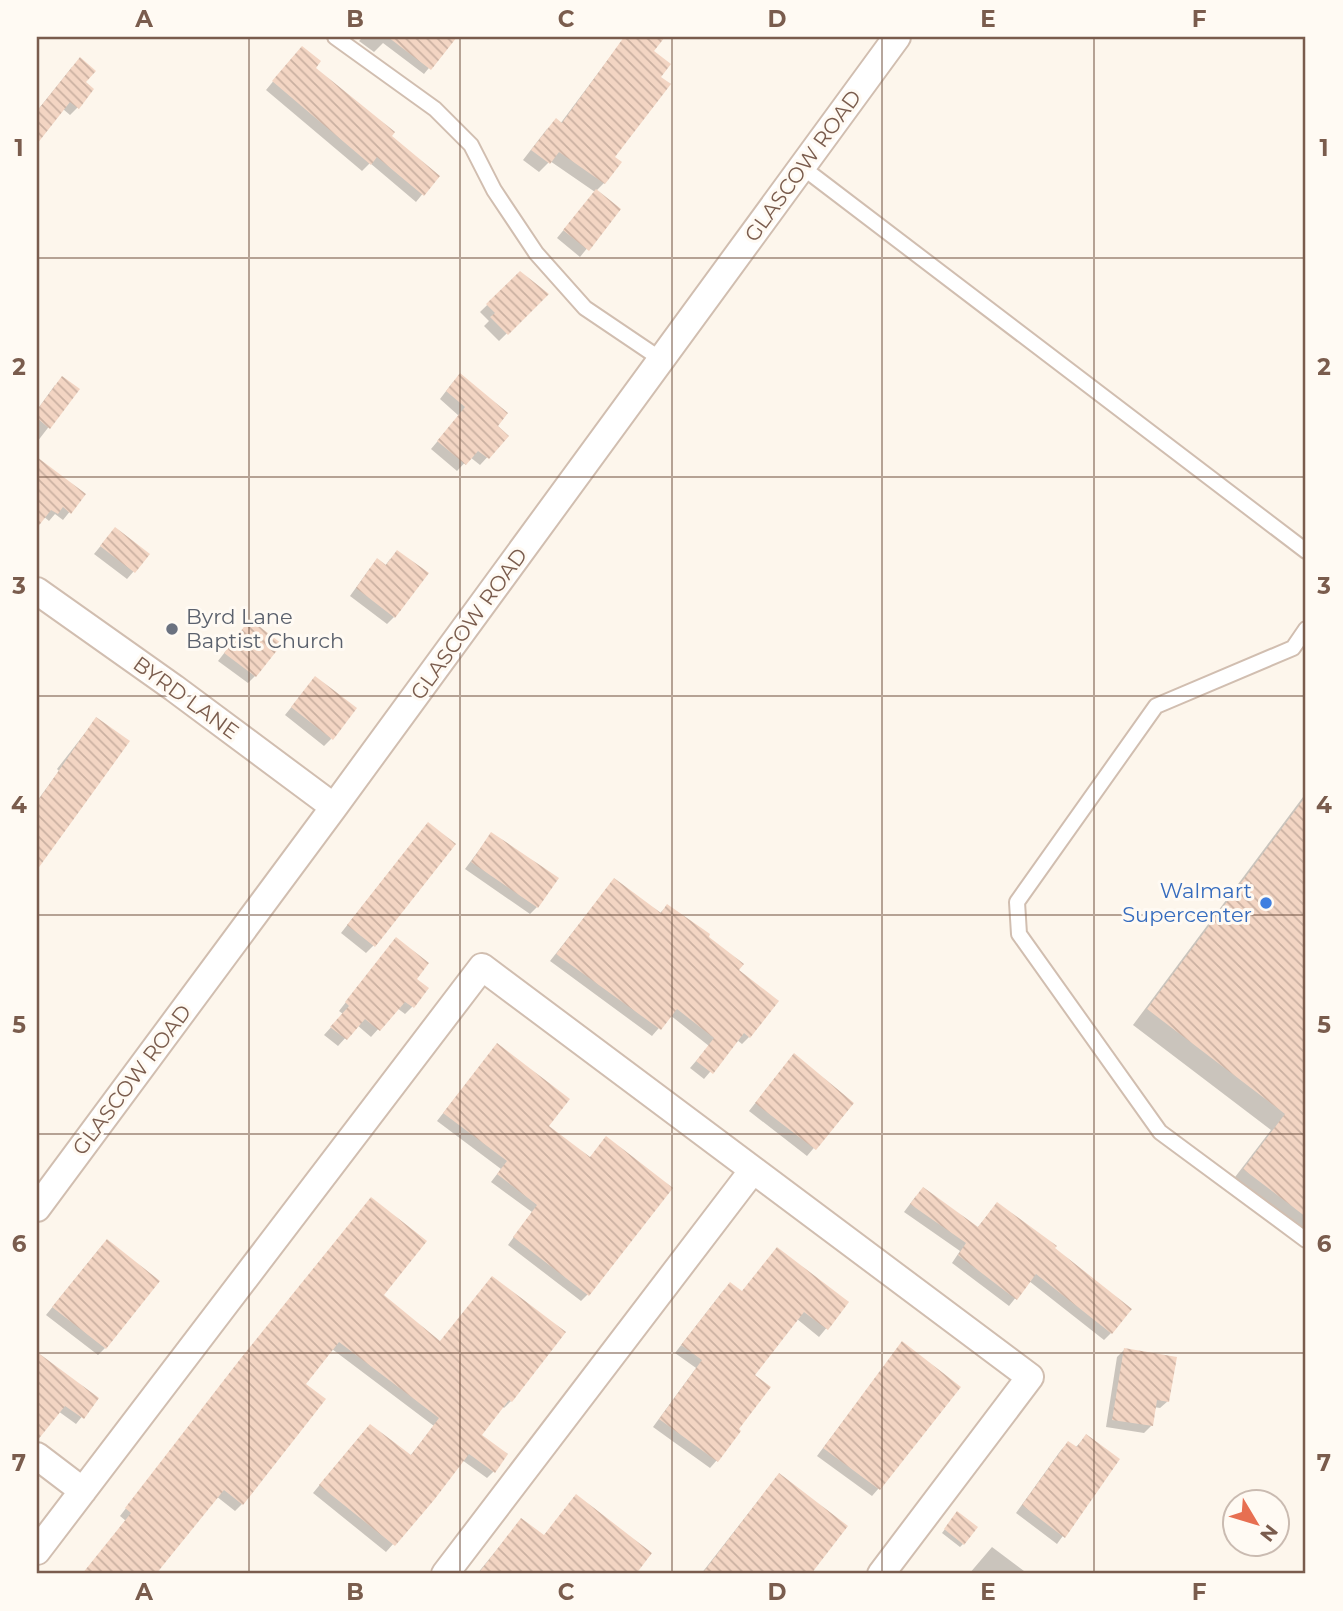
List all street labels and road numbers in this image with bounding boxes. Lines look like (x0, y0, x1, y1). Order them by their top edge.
street label: GLASCOW ROAD (739, 85, 866, 247)
street label: GLASCOW ROAD (405, 543, 532, 705)
street label: BYRD LANE (129, 651, 244, 744)
street label: GLASCOW ROAD (67, 1000, 196, 1160)

